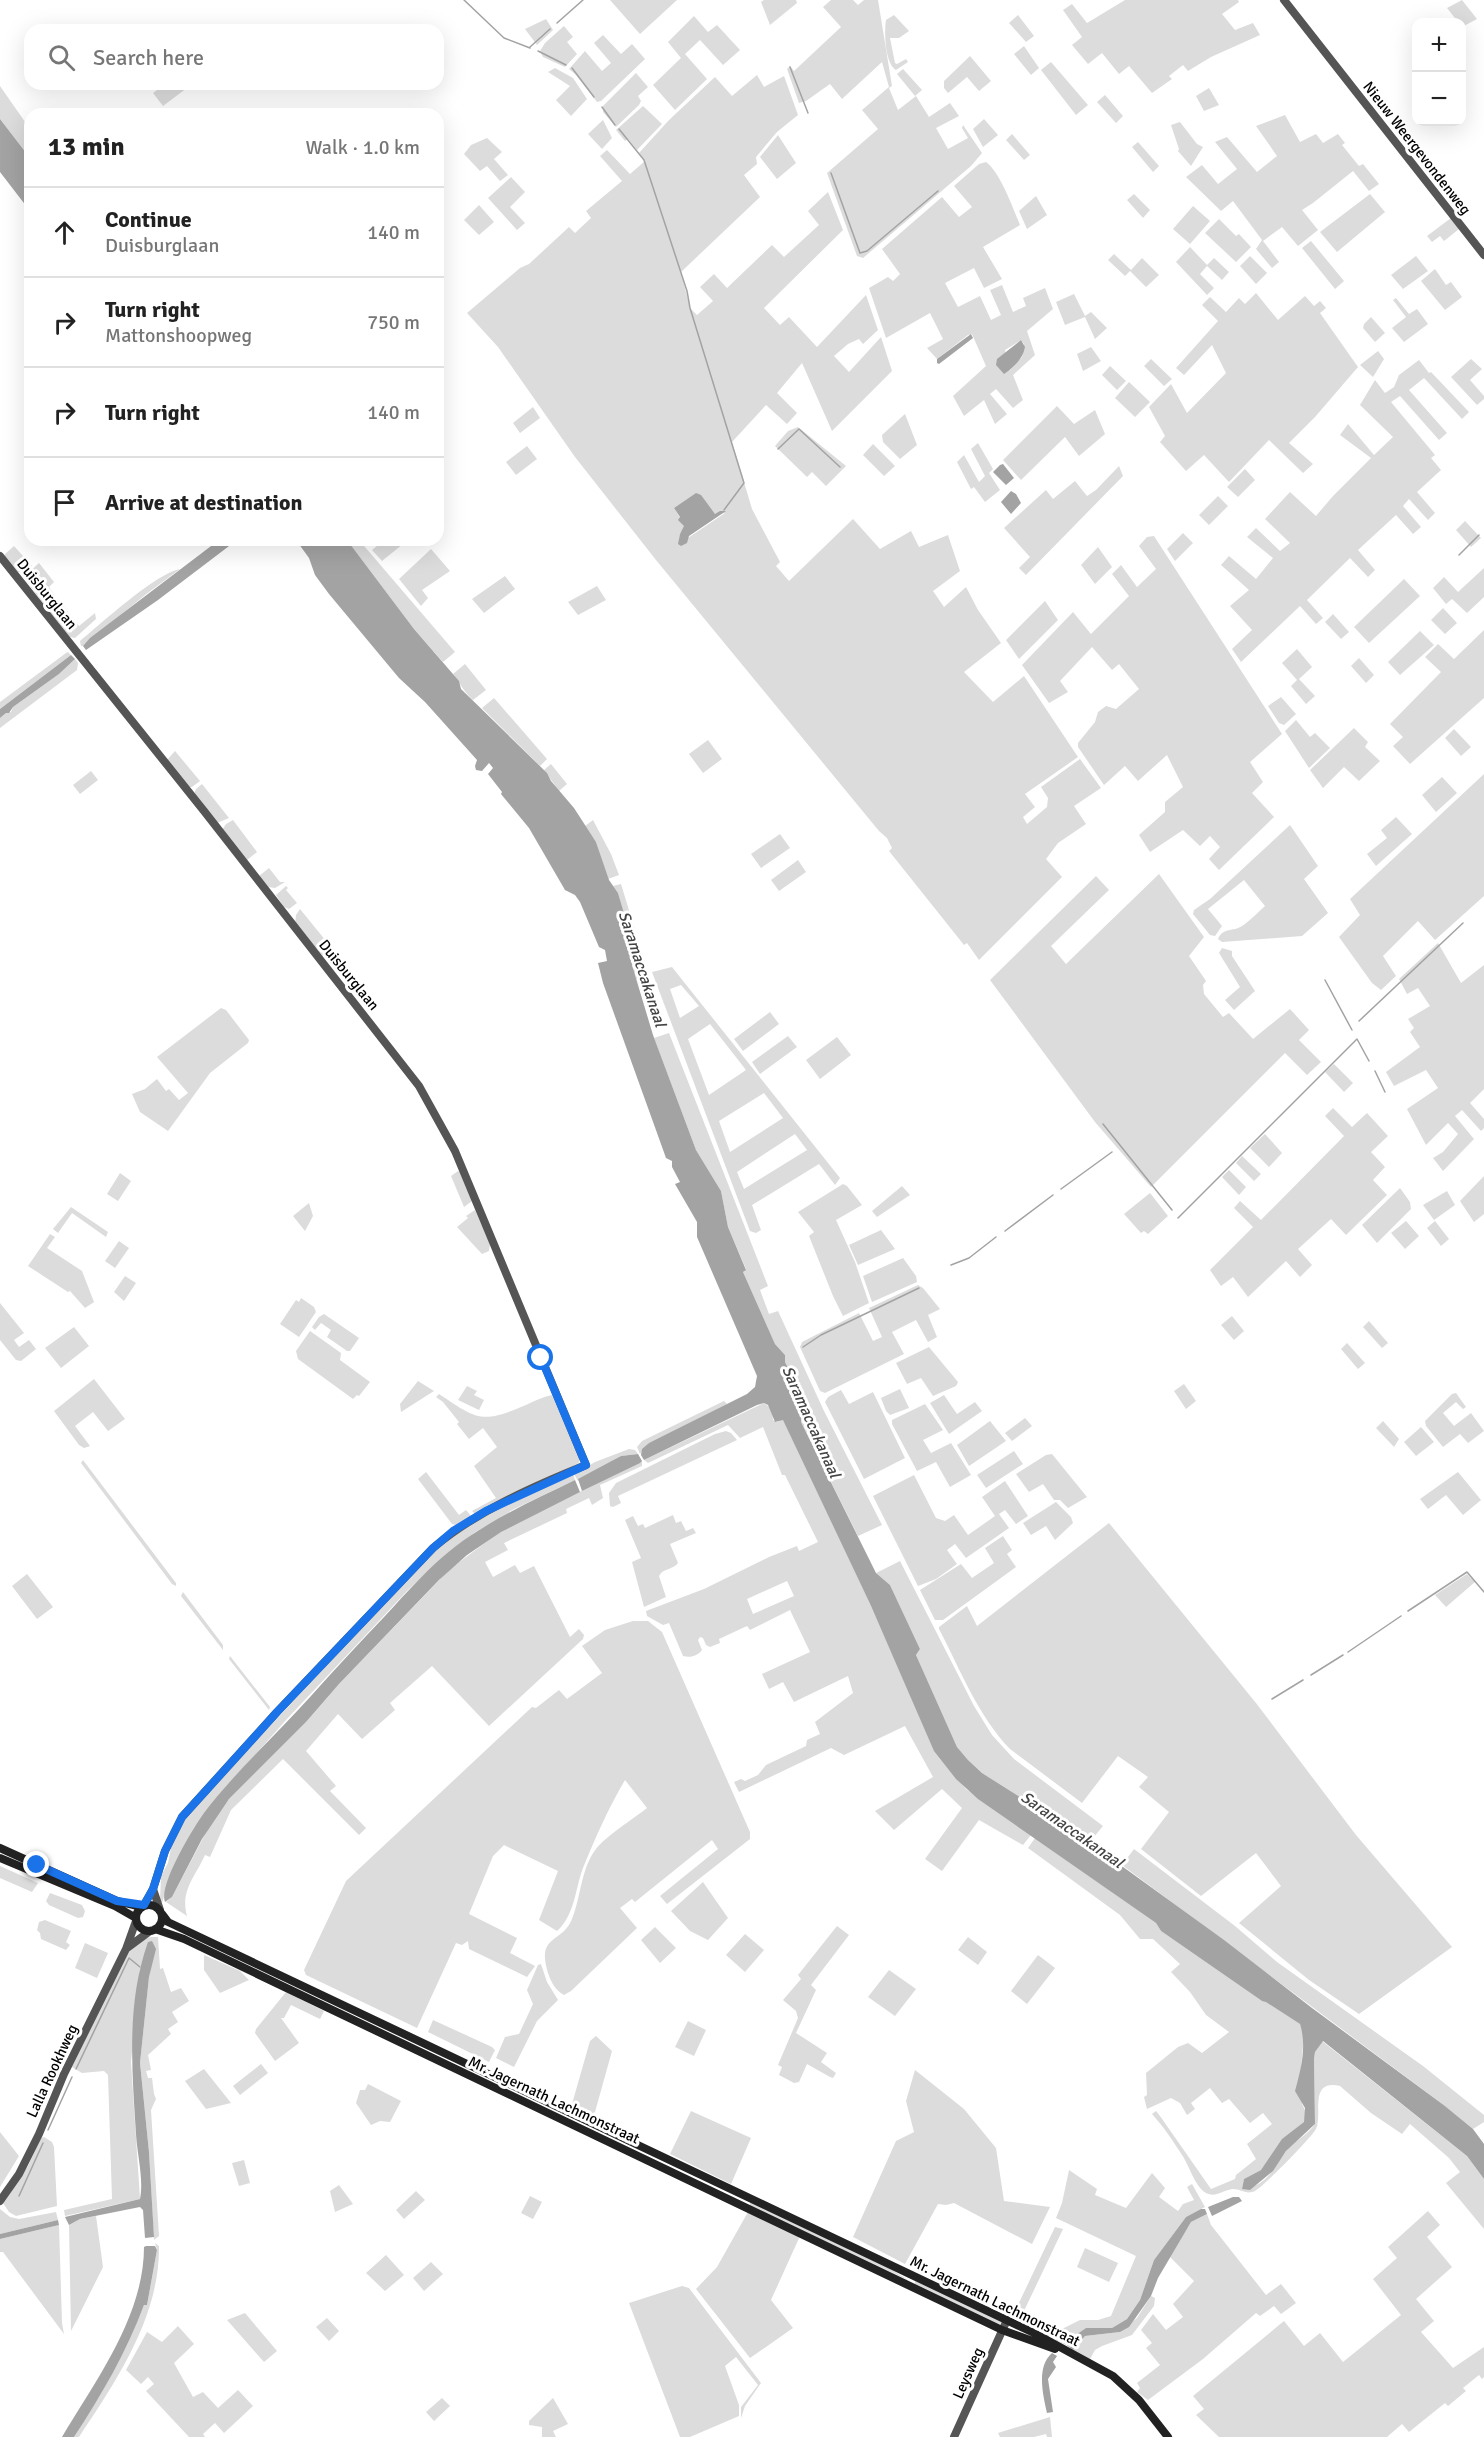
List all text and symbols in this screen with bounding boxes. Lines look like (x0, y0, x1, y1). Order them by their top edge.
map controls (1412, 18, 1466, 126)
button: + (1412, 18, 1466, 72)
search box (24, 24, 444, 90)
icon: search (45, 41, 78, 74)
text: Search here (93, 44, 204, 71)
button: − (1412, 72, 1466, 126)
street label: Nieuw Weergevondenweg (1359, 78, 1475, 218)
text: 13 min (48, 131, 125, 163)
text: Walk · 1.0 km (306, 135, 420, 160)
text: Continue (105, 206, 192, 233)
icon: ahead (48, 216, 81, 249)
text: 140 m (367, 220, 420, 245)
text: Duisburglaan (105, 233, 219, 258)
text: Turn right (105, 296, 200, 323)
icon: right (48, 306, 81, 339)
text: 750 m (367, 310, 420, 335)
text: Mattonshoopweg (105, 323, 252, 348)
icon: right (48, 396, 81, 429)
text: Turn right (105, 399, 200, 426)
text: 140 m (367, 400, 420, 425)
icon: arrive (48, 486, 81, 519)
text: Arrive at destination (105, 489, 302, 516)
street label: Duisburglaan (13, 555, 81, 633)
water label: Saramaccakanaal (614, 909, 671, 1031)
street label: Duisburglaan (315, 936, 383, 1014)
route start (527, 1344, 553, 1370)
water label: Saramaccakanaal (777, 1363, 845, 1482)
water label: Saramaccakanaal (1017, 1787, 1128, 1874)
route end (23, 1851, 49, 1877)
street label: Lalla Rookhweg (23, 2021, 81, 2120)
street label: Mr. Jagernath Lachmonstraat (465, 2052, 643, 2148)
street label: Mr. Jagernath Lachmonstraat (907, 2252, 1083, 2350)
street label: Leysweg (949, 2344, 987, 2402)

